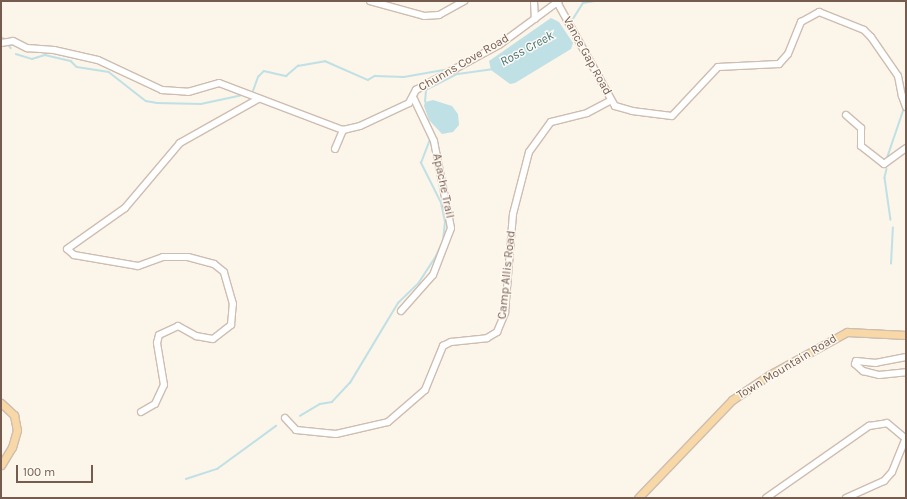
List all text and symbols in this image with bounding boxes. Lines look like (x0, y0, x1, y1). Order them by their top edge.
street label: Vance Gap Road (560, 14, 614, 98)
water label: Ross Creek (497, 28, 557, 70)
street label: Chunns Cove Road (416, 31, 512, 95)
street label: Apache Trail (429, 152, 457, 220)
street label: Camp Allis Road (495, 230, 519, 320)
street label: Town Mountain Road (734, 331, 840, 403)
scale bar (18, 457, 95, 483)
text: 100 m (23, 465, 55, 479)

